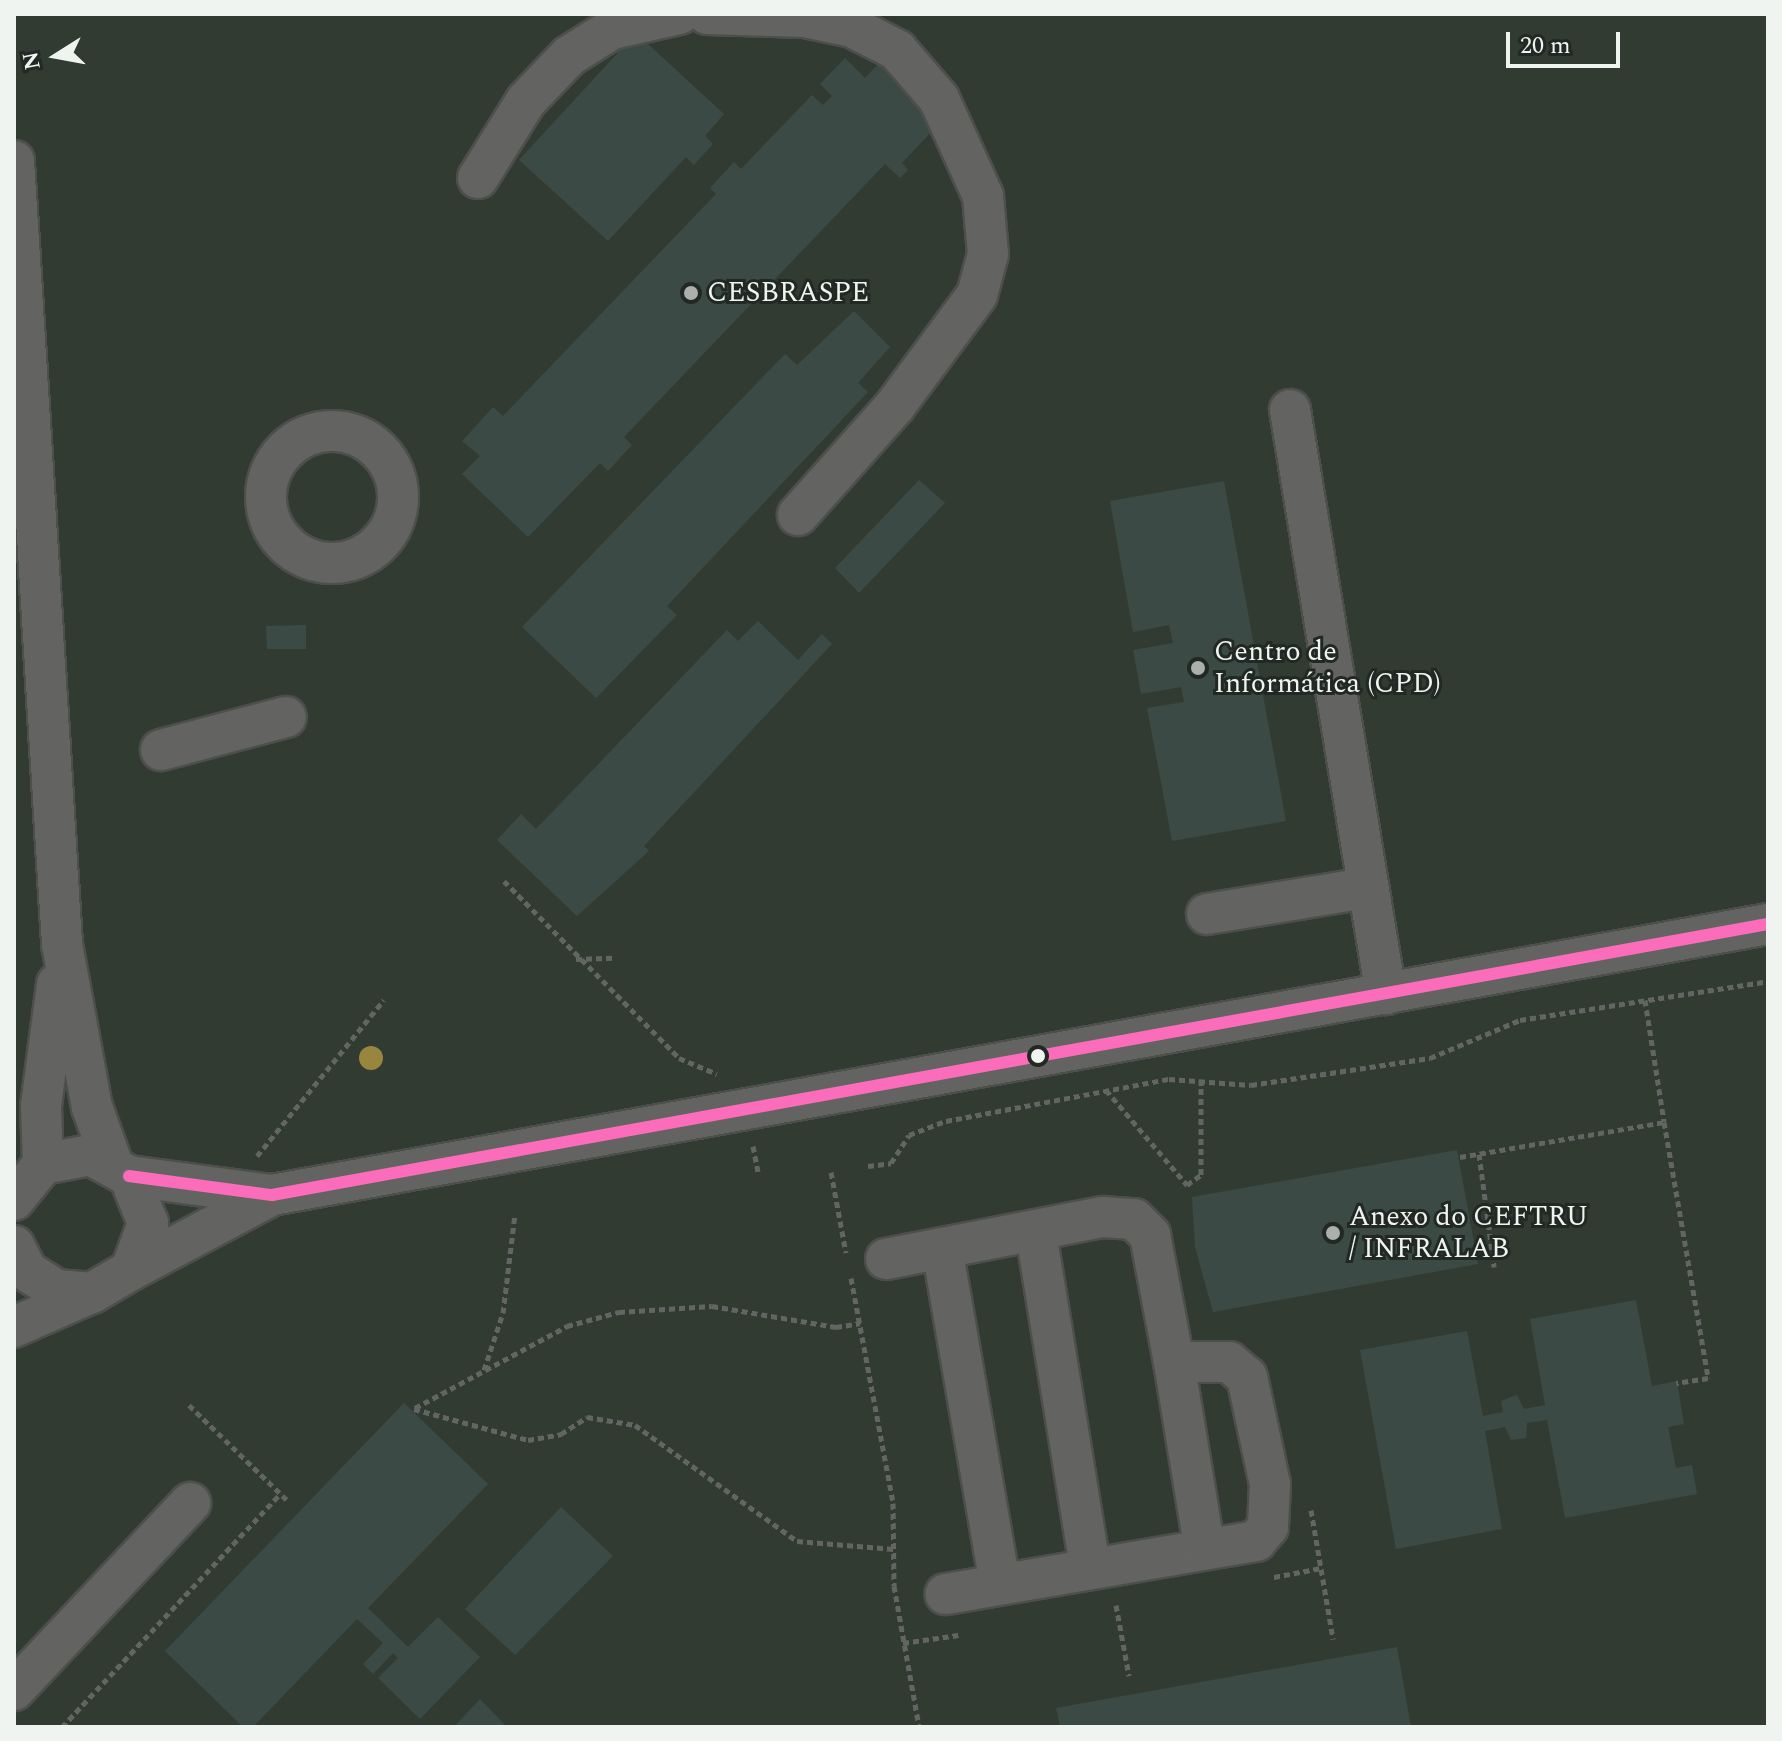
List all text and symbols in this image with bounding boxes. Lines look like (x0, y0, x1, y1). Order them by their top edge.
north arrow (16, 16, 96, 96)
scale bar (1510, 16, 1624, 66)
text: 20 m (1520, 28, 1571, 64)
text: N (14, 49, 50, 73)
place label: CESBRASPE (707, 276, 869, 310)
marker: CESBRASPE (682, 284, 700, 302)
place label: Centro de Informática (CPD) (1214, 635, 1441, 701)
marker: Centro de Informática (CPD) (1189, 659, 1207, 677)
unlabelled marker (1030, 1048, 1046, 1064)
place label: Anexo do CEFTRU / INFRALAB (1349, 1200, 1588, 1266)
marker: Anexo do CEFTRU / INFRALAB (1324, 1224, 1342, 1242)

